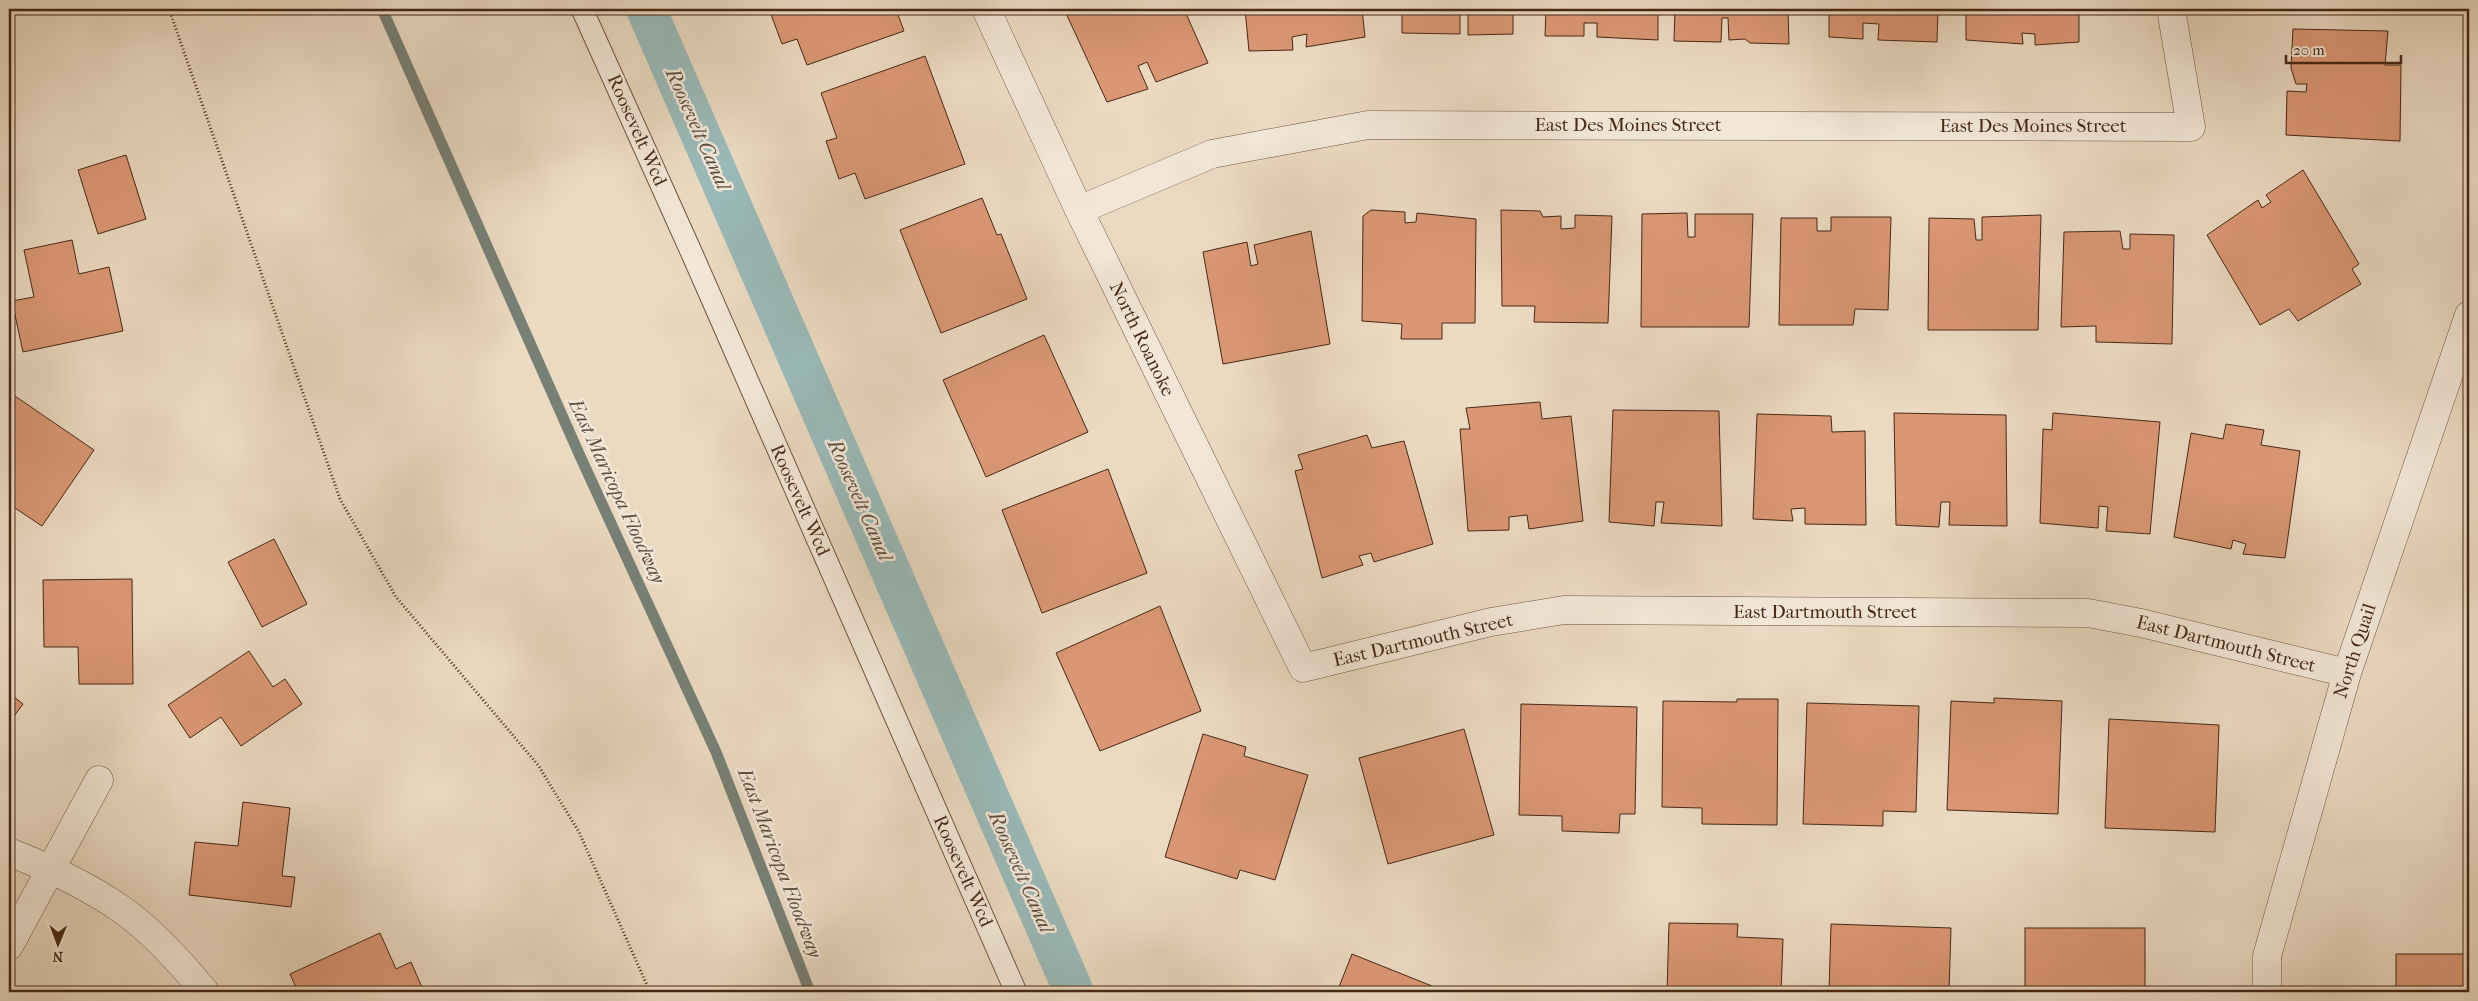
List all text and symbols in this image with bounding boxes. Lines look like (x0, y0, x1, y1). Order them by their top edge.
scale bar (2286, 32, 2400, 64)
text: 20 m (2293, 41, 2325, 59)
water label: Roosevelt Canal (660, 63, 736, 195)
street label: Roosevelt Wcd (603, 71, 672, 190)
street label: East Des Moines Street (1534, 114, 1722, 136)
street label: East Des Moines Street (1939, 115, 2127, 137)
street label: North Roanoke (1105, 278, 1179, 400)
water label: East Maricopa Floodway (564, 394, 670, 588)
water label: Roosevelt Canal (822, 434, 898, 566)
street label: Roosevelt Wcd (766, 441, 835, 560)
street label: East Dartmouth Street (1733, 601, 1917, 623)
street label: North Quail (2329, 601, 2381, 701)
street label: East Dartmouth Street (1331, 609, 1515, 671)
street label: East Dartmouth Street (2134, 611, 2318, 677)
water label: East Maricopa Floodway (733, 764, 827, 962)
water label: Roosevelt Canal (983, 806, 1059, 938)
street label: Roosevelt Wcd (929, 812, 998, 931)
north arrow (32, 918, 82, 968)
text: N (52, 948, 63, 965)

